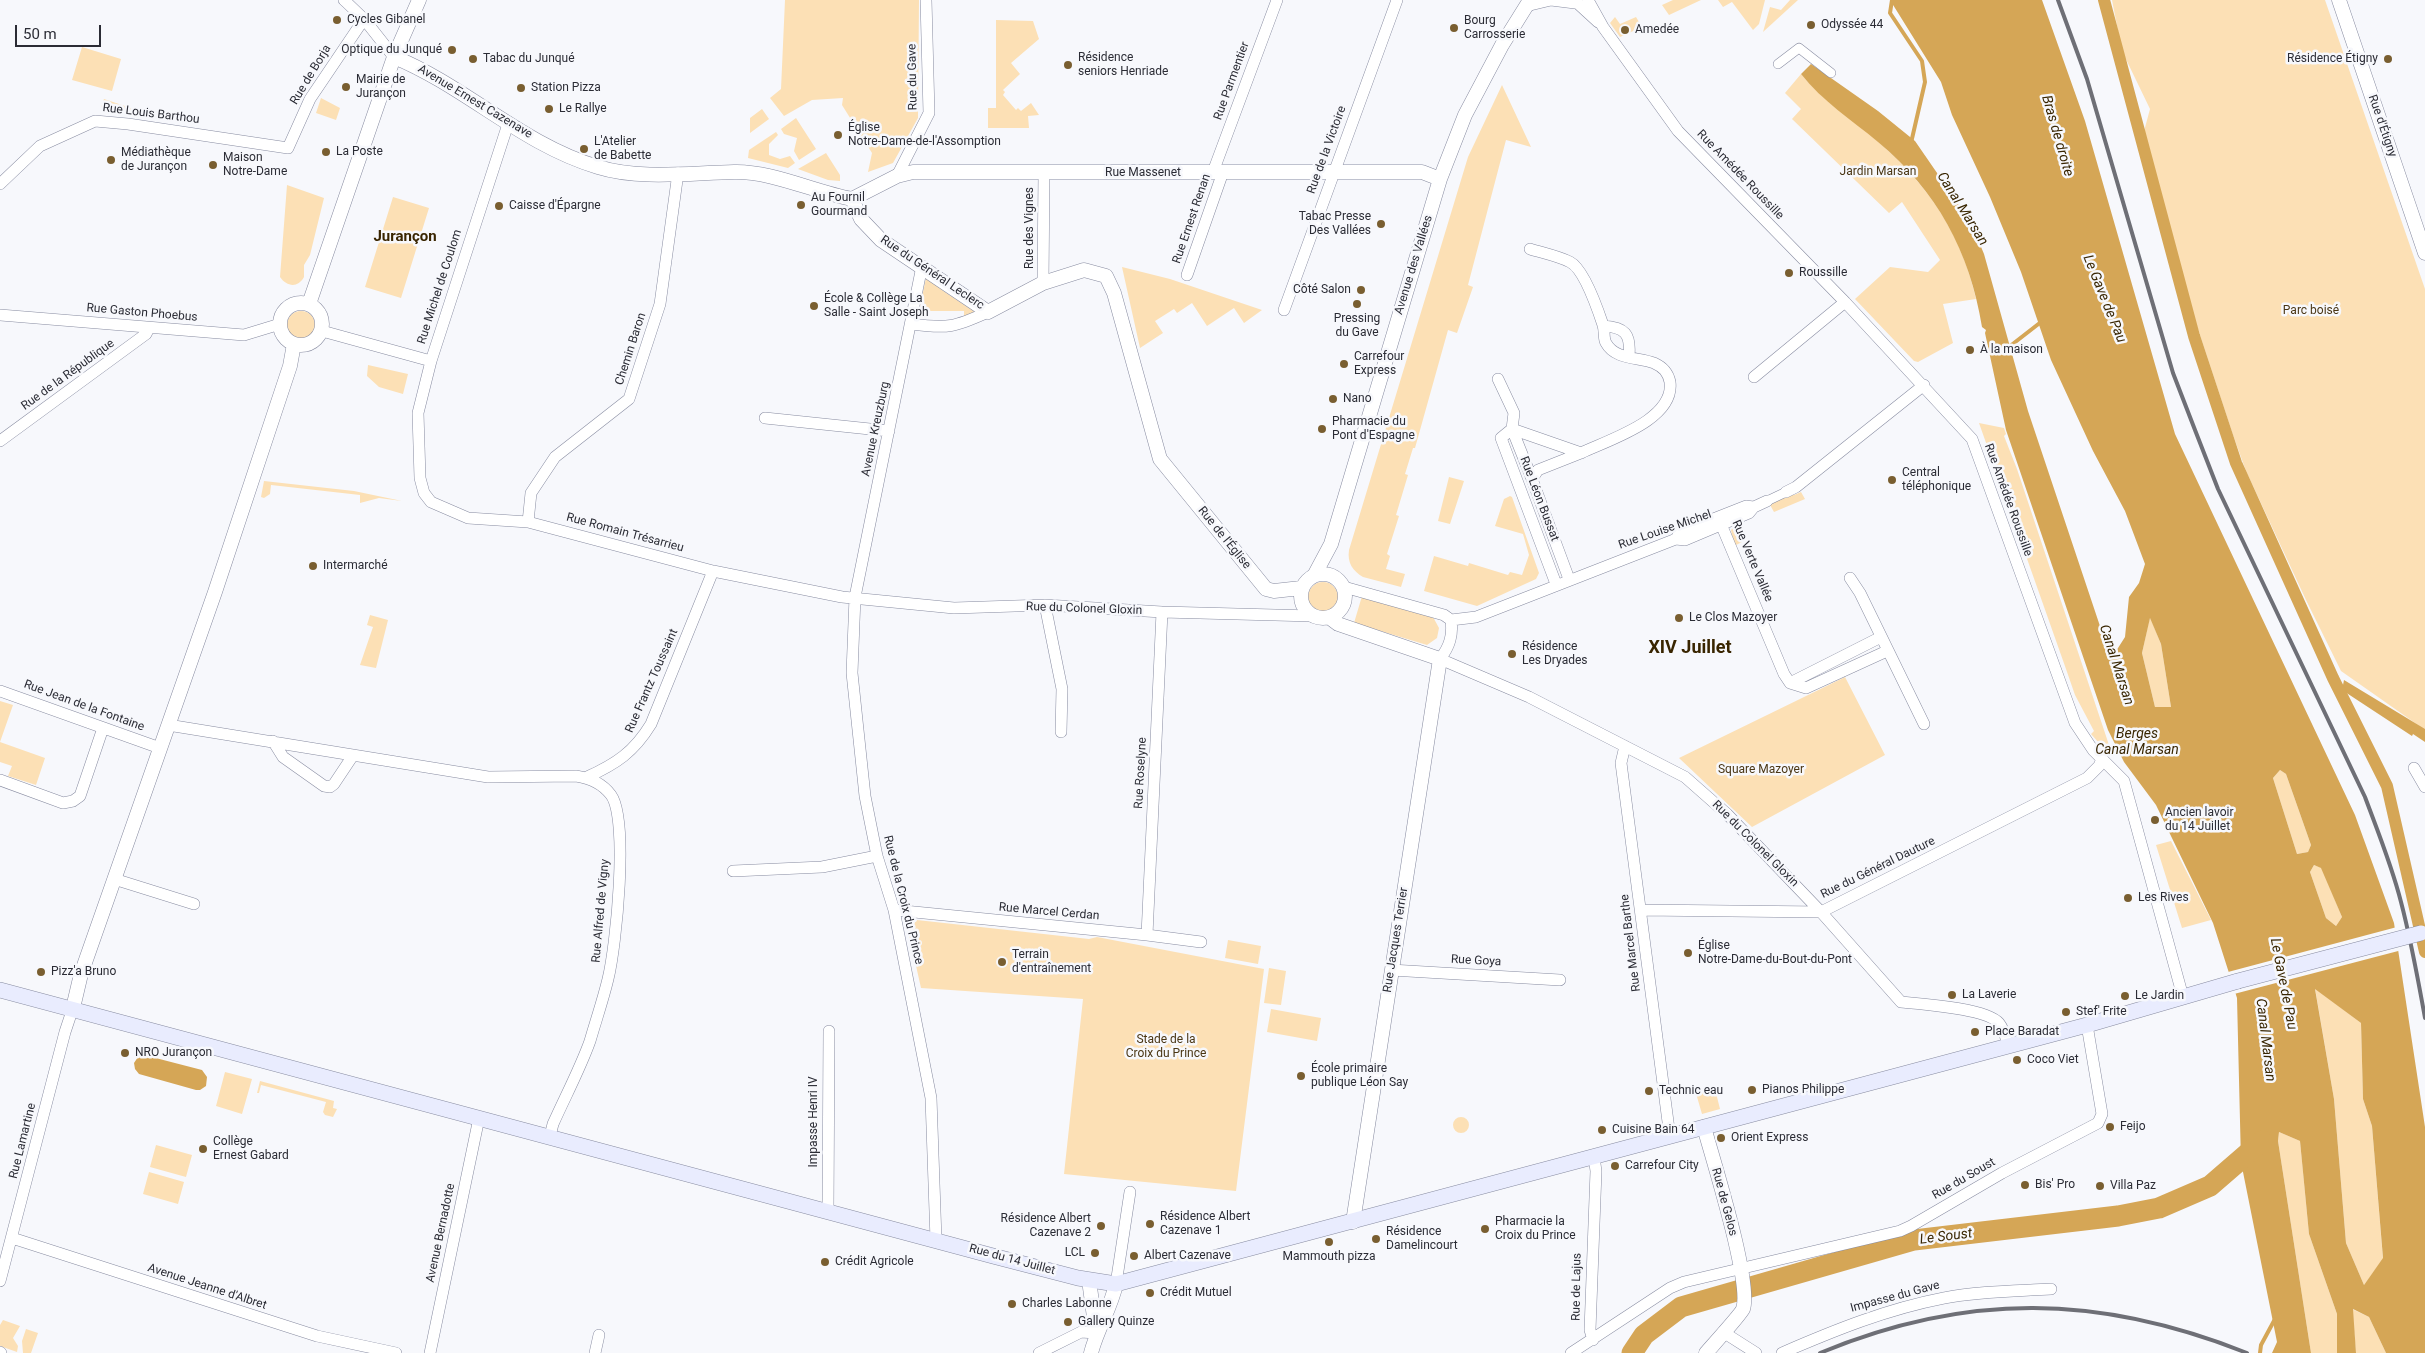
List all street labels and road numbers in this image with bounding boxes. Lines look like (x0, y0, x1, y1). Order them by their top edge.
street label: Rue Parmentier (1211, 40, 1253, 122)
street label: Rue de Borja (288, 42, 334, 108)
street label: Rue du Gave (905, 44, 921, 110)
street label: Avenue Ernest Cazenave (415, 62, 535, 142)
street label: Rue d'Étigny (2365, 93, 2399, 159)
street label: Rue Louis Barthou (102, 101, 200, 127)
street label: Rue de la Victoire (1304, 104, 1350, 196)
street label: Rue Amédée Roussille (1694, 127, 1786, 223)
street label: Rue Massenet (1105, 166, 1181, 180)
street label: Rue Ernest Renan (1170, 172, 1214, 266)
street label: Rue des Vignes (1023, 187, 1037, 269)
street label: Avenue des Vallées (1392, 214, 1436, 316)
street label: Rue Michel de Coulom (415, 228, 465, 346)
street label: Rue du Général Leclerc (877, 233, 987, 313)
street label: Rue Gaston Phoebus (86, 301, 198, 325)
street label: Chemin Baron (613, 311, 649, 387)
street label: Rue de la République (19, 336, 117, 414)
street label: Avenue Kreuzburg (859, 380, 893, 478)
street label: Rue Amédée Roussille (1981, 442, 2035, 558)
street label: Rue Léon Bussat (1516, 455, 1562, 543)
street label: Rue de l'Église (1194, 504, 1254, 572)
street label: Rue Louise Michel (1617, 507, 1713, 553)
street label: Rue Romain Trésarrieu (565, 510, 685, 556)
street label: Rue Verte Vallée (1728, 518, 1776, 604)
street label: Rue du Colonel Gloxin (1026, 600, 1142, 618)
street label: Rue Frantz Toussaint (623, 627, 681, 735)
street label: Rue Jean de la Fontaine (22, 677, 146, 735)
street label: Rue Roselyne (1132, 737, 1150, 809)
street label: Rue du Colonel Gloxin (1709, 798, 1801, 890)
street label: Rue de la Croix du Prince (880, 834, 926, 966)
street label: Rue du Général Dauture (1819, 834, 1937, 902)
street label: Rue Alfred de Vigny (589, 859, 613, 963)
street label: Rue Jacques Terrier (1381, 886, 1411, 994)
street label: Rue Marcel Barthe (1618, 893, 1644, 993)
street label: Rue Marcel Cerdan (998, 900, 1100, 924)
street label: Rue Goya (1450, 952, 1502, 970)
street label: Impasse Henri IV (807, 1076, 821, 1168)
street label: Rue Lamartine (7, 1102, 39, 1180)
street label: Rue du Soust (1930, 1155, 1998, 1203)
street label: Rue de Gelos (1708, 1166, 1740, 1238)
street label: Avenue Bernadotte (423, 1182, 459, 1284)
street label: Rue du 14 Juillet (967, 1242, 1057, 1278)
street label: Rue de Lajus (1569, 1253, 1585, 1321)
street label: Avenue Jeanne d'Albret (146, 1261, 268, 1313)
street label: Impasse du Gave (1849, 1278, 1941, 1316)

